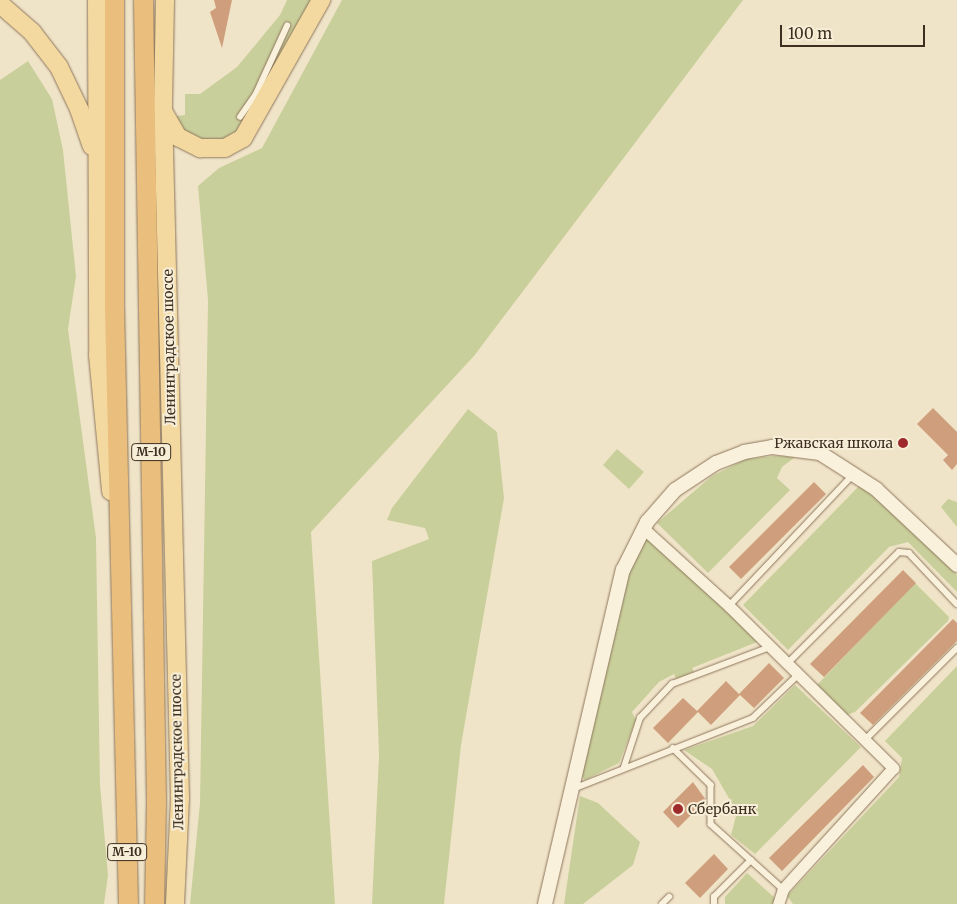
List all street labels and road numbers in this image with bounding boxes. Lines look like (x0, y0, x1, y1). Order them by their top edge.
street label: Ленинградское шоссе (159, 269, 179, 425)
road number: М-10 (131, 442, 171, 462)
street label: Ленинградское шоссе (167, 674, 187, 830)
road number: М-10 (107, 842, 147, 862)

